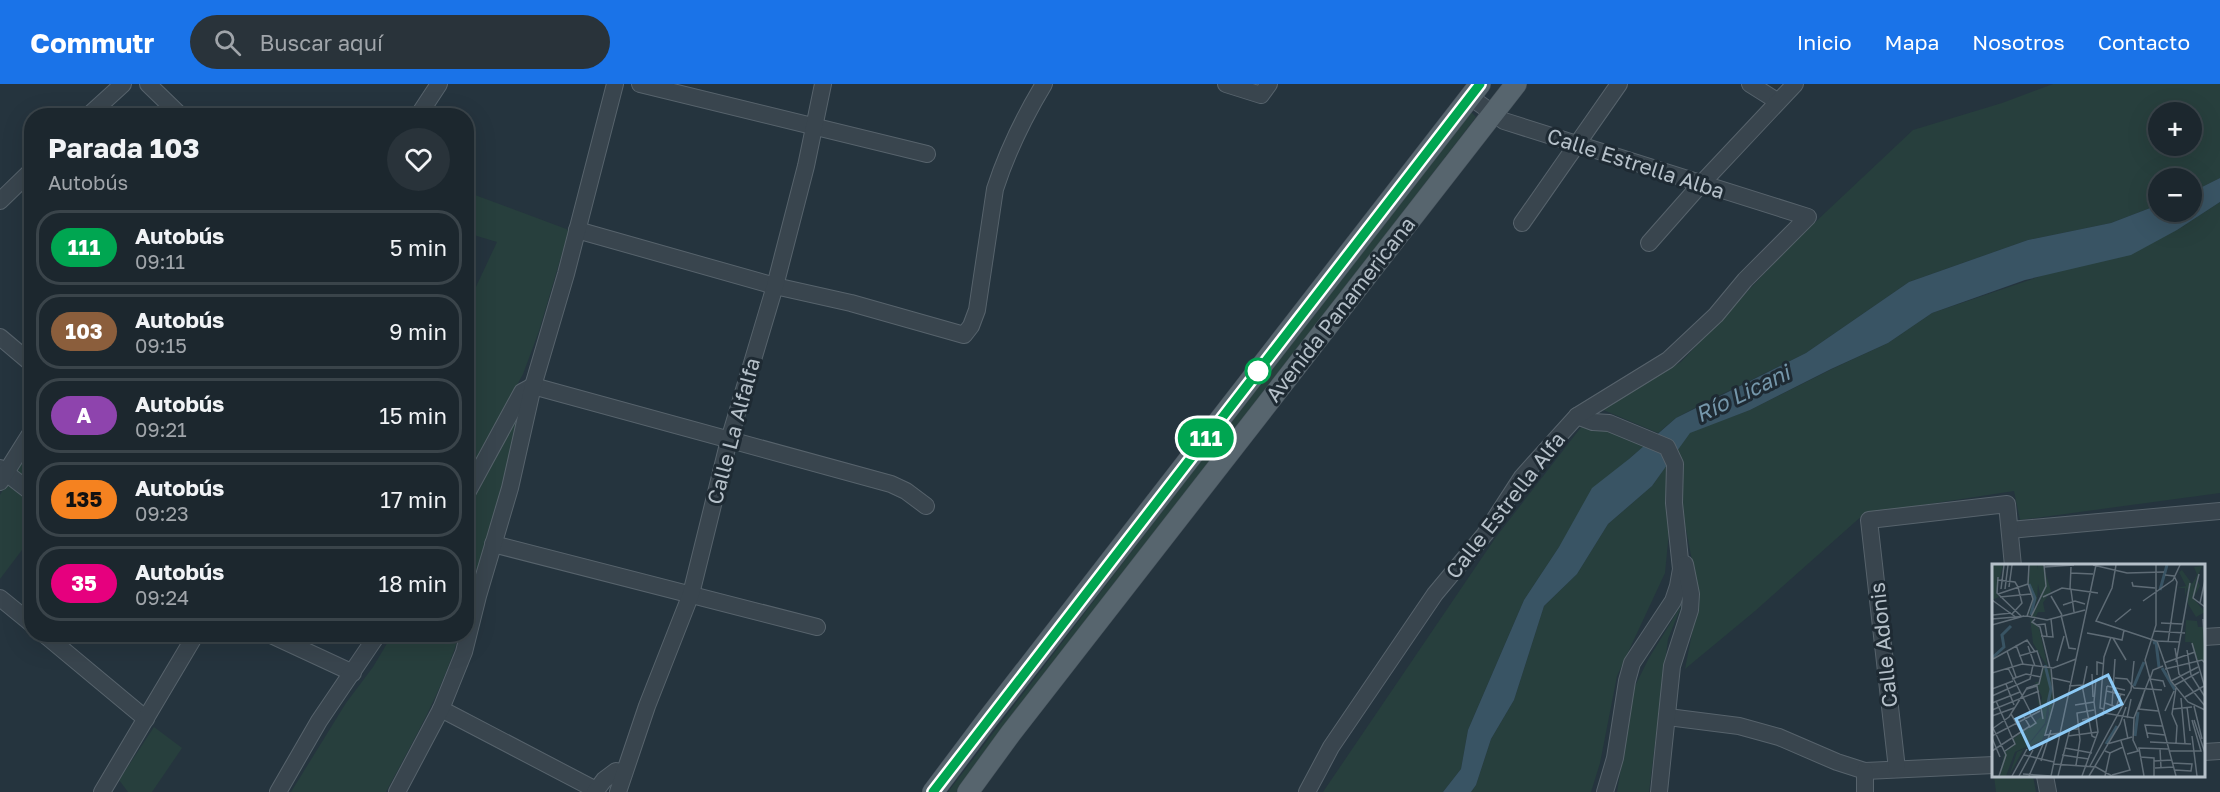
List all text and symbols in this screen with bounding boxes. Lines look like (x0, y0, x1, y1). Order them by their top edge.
search box (190, 15, 610, 69)
text: Commutr (30, 26, 154, 59)
icon: search (211, 26, 244, 59)
text: Buscar aquí (259, 29, 383, 56)
text: Inicio (1797, 29, 1852, 55)
text: Mapa (1885, 29, 1939, 55)
text: Nosotros (1972, 29, 2065, 55)
text: Contacto (2098, 29, 2190, 55)
map controls (2148, 102, 2202, 222)
button: + (2148, 102, 2202, 156)
street label: Calle Estrella Alba (1544, 122, 1728, 204)
button: heart (387, 128, 450, 191)
text: Parada 103 (48, 131, 200, 164)
button: − (2148, 168, 2202, 222)
text: Autobús (48, 170, 128, 194)
street label: Avenida Panamericana (1260, 211, 1420, 407)
text: Autobús (135, 222, 224, 249)
text: 111 (68, 234, 100, 260)
text: 5 min (390, 234, 447, 261)
text: 09:11 (135, 249, 185, 273)
text: Autobús (135, 306, 224, 333)
text: 103 (65, 318, 103, 344)
text: 9 min (389, 318, 447, 345)
text: 09:15 (135, 333, 187, 357)
street label: Calle La Alfalfa (701, 355, 765, 507)
water label: Río Licani (1690, 357, 1796, 427)
unlabelled marker (1245, 358, 1271, 384)
text: Autobús (135, 390, 224, 417)
text: A (77, 402, 91, 428)
text: 15 min (379, 402, 447, 429)
text: 09:21 (135, 417, 187, 441)
line badge: 111 (1172, 418, 1240, 458)
text: 111 (1190, 425, 1222, 451)
street label: Calle Estrella Alfa (1440, 427, 1570, 583)
text: Autobús (135, 474, 224, 501)
text: 135 (66, 486, 102, 512)
text: 17 min (380, 486, 447, 513)
text: 09:23 (135, 501, 189, 525)
text: Autobús (135, 558, 224, 585)
inset map (1992, 564, 2205, 777)
text: 35 (71, 570, 97, 596)
text: 18 min (379, 570, 447, 597)
street label: Calle Adonis (1863, 581, 1903, 709)
text: 09:24 (135, 585, 189, 609)

